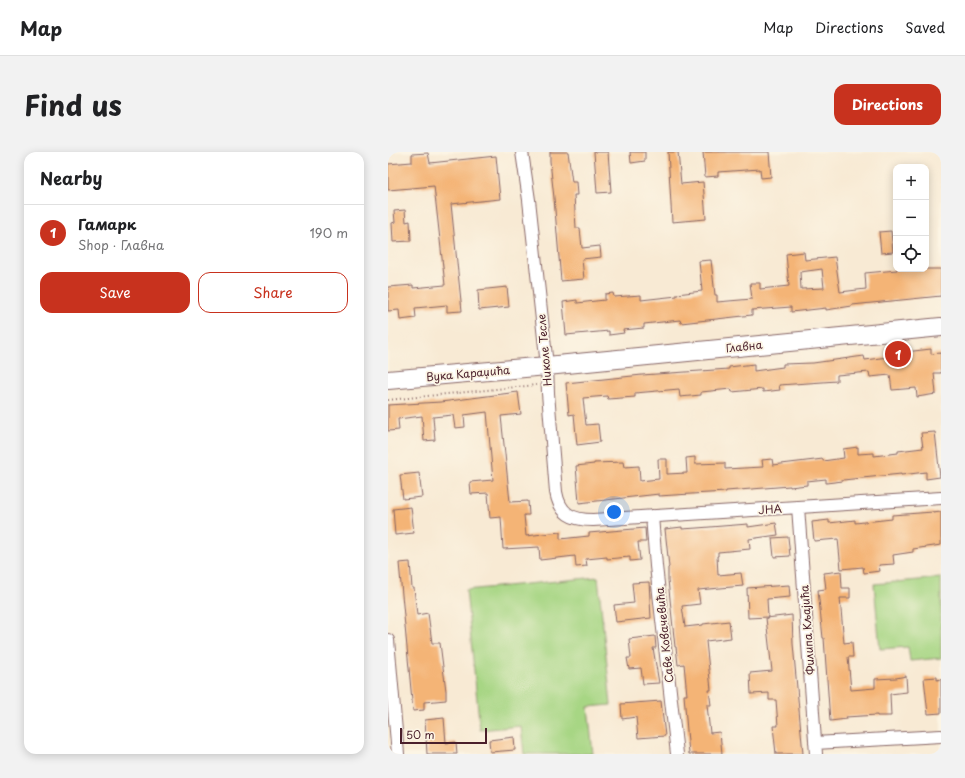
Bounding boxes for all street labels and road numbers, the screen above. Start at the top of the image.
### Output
street label: Николе Тесле [532,313,556,387]
street label: Главна [725,336,763,356]
street label: Вука Караџића [425,361,511,385]
street label: ЈНА [758,500,783,518]
street label: Филипа Кљајића [795,584,819,675]
street label: Саве Ковачевића [651,586,677,684]

